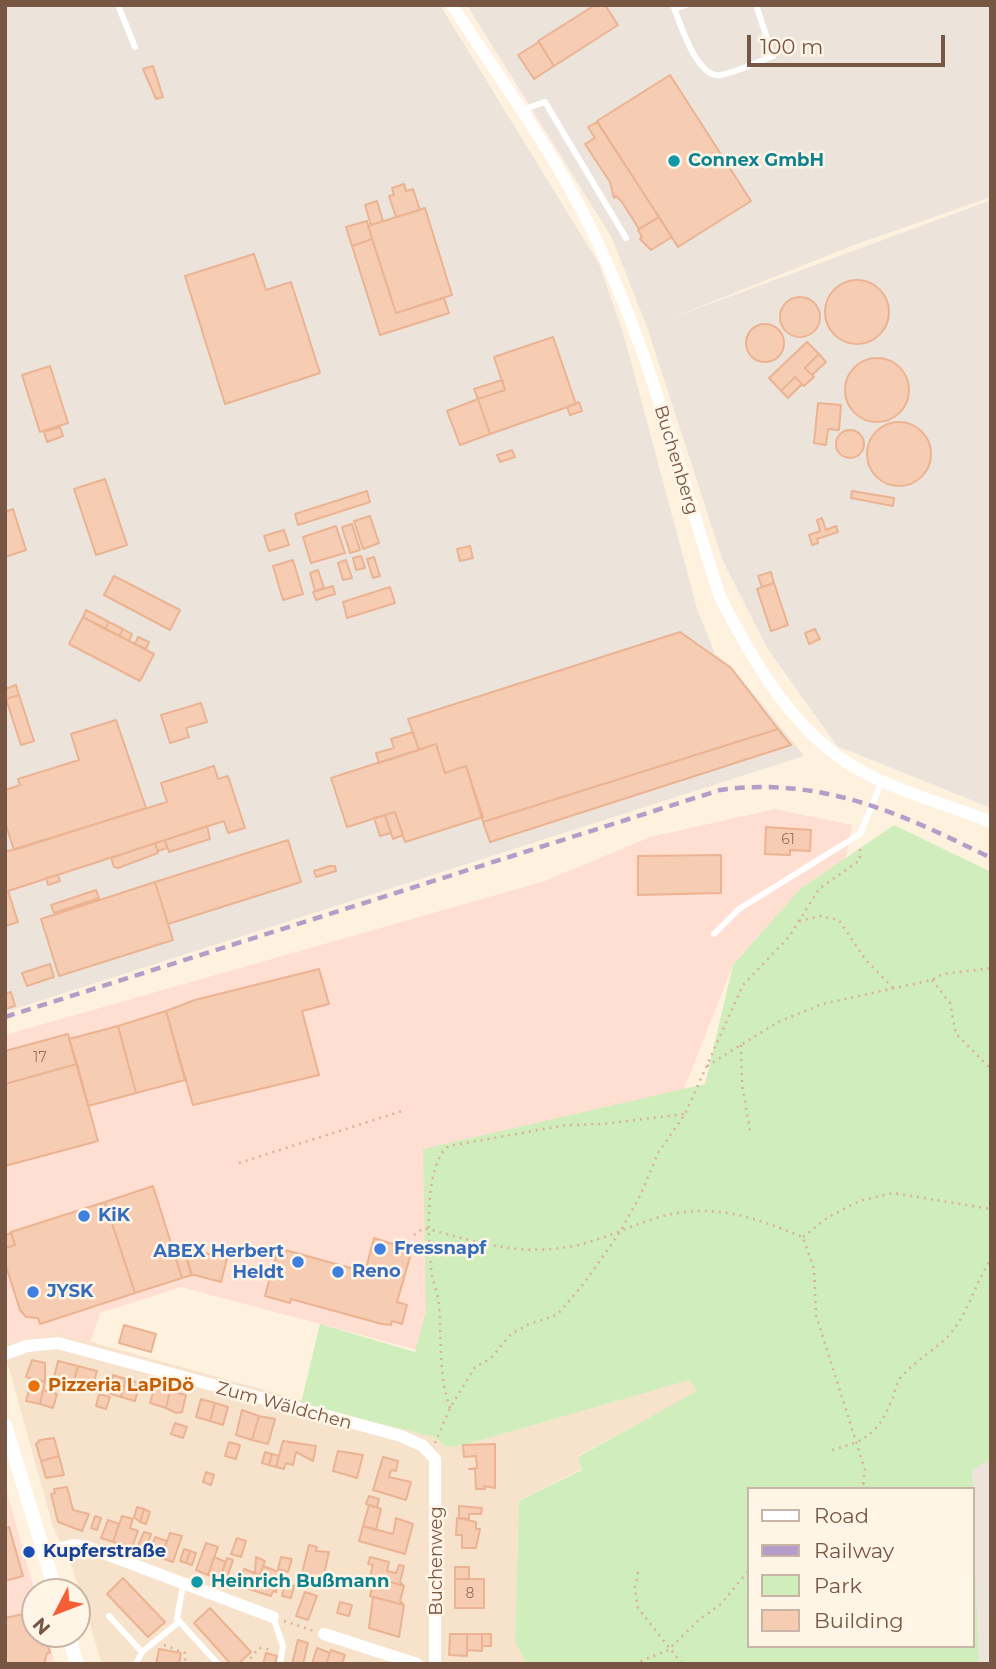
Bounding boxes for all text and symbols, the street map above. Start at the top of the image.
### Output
scale bar [751,21,949,65]
text: 100 m [760,34,823,59]
place label: Connex GmbH [688,150,824,172]
marker: Connex GmbH [666,153,682,169]
street label: Buchenberg [649,403,703,517]
house number: 61 [781,832,795,848]
house number: 17 [33,1050,47,1066]
place label: KiK [98,1205,130,1227]
marker: KiK [76,1208,92,1224]
place label: Fressnapf [394,1238,486,1260]
place label: ABEX Herbert Heldt [153,1241,284,1284]
marker: Fressnapf [372,1241,388,1257]
marker: ABEX Herbert Heldt [290,1254,306,1270]
place label: Reno [352,1261,401,1283]
marker: Reno [330,1264,346,1280]
place label: JYSK [47,1281,93,1303]
marker: JYSK [25,1284,41,1300]
place label: Pizzeria LaPiDö [48,1375,194,1397]
marker: Pizzeria LaPiDö [26,1378,42,1394]
street label: Zum Wäldchen [214,1378,354,1434]
legend [748,1487,975,1648]
text: Road [814,1503,869,1528]
street label: Buchenweg [426,1506,448,1616]
text: Railway [814,1538,894,1563]
place label: Kupferstraße [43,1541,166,1563]
marker: Kupferstraße [21,1544,37,1560]
place label: Heinrich Bußmann [211,1571,389,1593]
text: Park [814,1573,862,1598]
marker: Heinrich Bußmann [189,1574,205,1590]
north arrow [21,1578,91,1648]
house number: 8 [466,1586,474,1602]
text: Building [814,1608,904,1633]
text: N [28,1613,55,1639]

